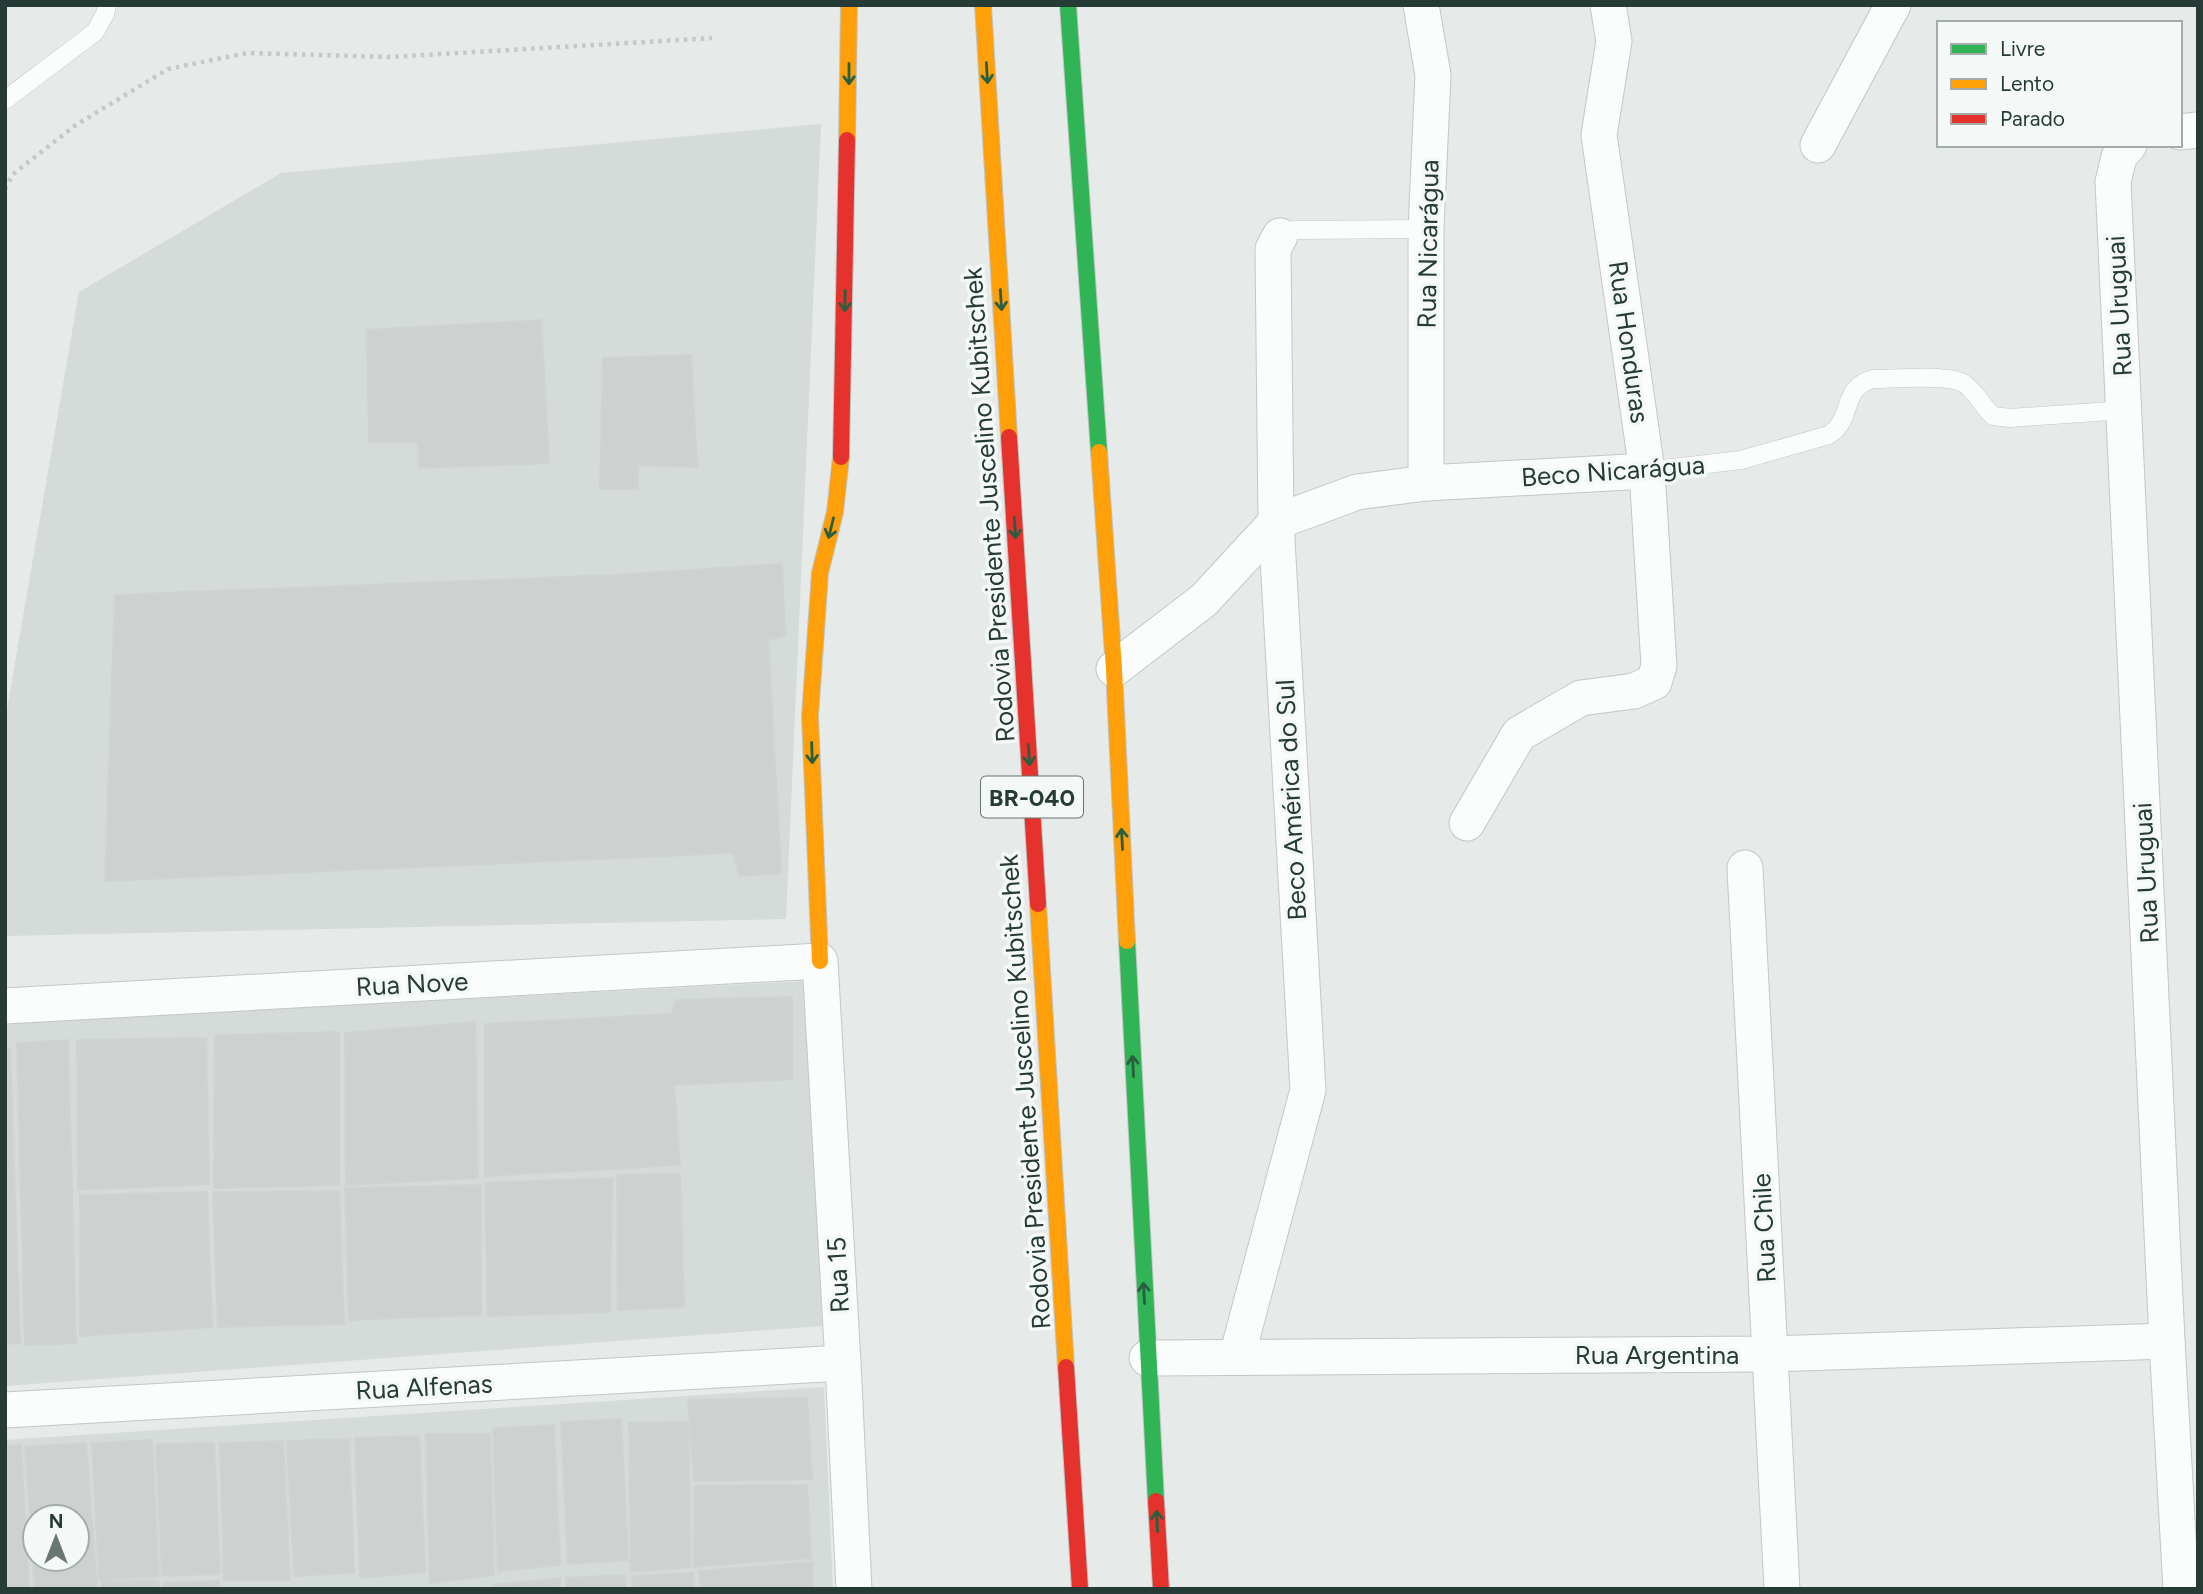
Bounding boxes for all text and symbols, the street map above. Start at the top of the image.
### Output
legend [1937,21,2182,147]
text: Livre [2000,36,2045,61]
one-way arrow [842,62,856,85]
one-way arrow [981,62,994,85]
text: Lento [2000,71,2054,96]
text: Parado [2000,106,2065,131]
street label: Rua Nicarágua [1411,159,1445,329]
street label: Rua Uruguai [2099,235,2139,377]
street label: Rua Honduras [1602,259,1656,425]
street label: Rodovia Presidente Juscelino Kubitschek [956,266,1022,743]
one-way arrow [838,289,852,312]
one-way arrow [995,289,1008,312]
street label: Beco Nicarágua [1520,449,1706,493]
one-way arrow [824,516,837,538]
one-way arrow [1009,516,1022,539]
street label: Beco América do Sul [1269,679,1313,921]
one-way arrow [805,742,818,765]
one-way arrow [1023,743,1036,765]
road number: BR-040 [981,776,1083,818]
street label: Rua Uruguai [2126,802,2166,944]
one-way arrow [1115,828,1128,851]
street label: Rodovia Presidente Juscelino Kubitschek [992,853,1058,1330]
street label: Rua Nove [355,965,469,1003]
one-way arrow [1126,1055,1139,1078]
street label: Rua Chile [1745,1172,1783,1284]
street label: Rua 15 [820,1236,856,1314]
one-way arrow [1137,1283,1150,1305]
street label: Rua Argentina [1575,1339,1739,1371]
street label: Rua Alfenas [355,1367,493,1407]
north arrow [21,1503,91,1573]
text: N [49,1510,63,1533]
one-way arrow [1150,1510,1163,1532]

